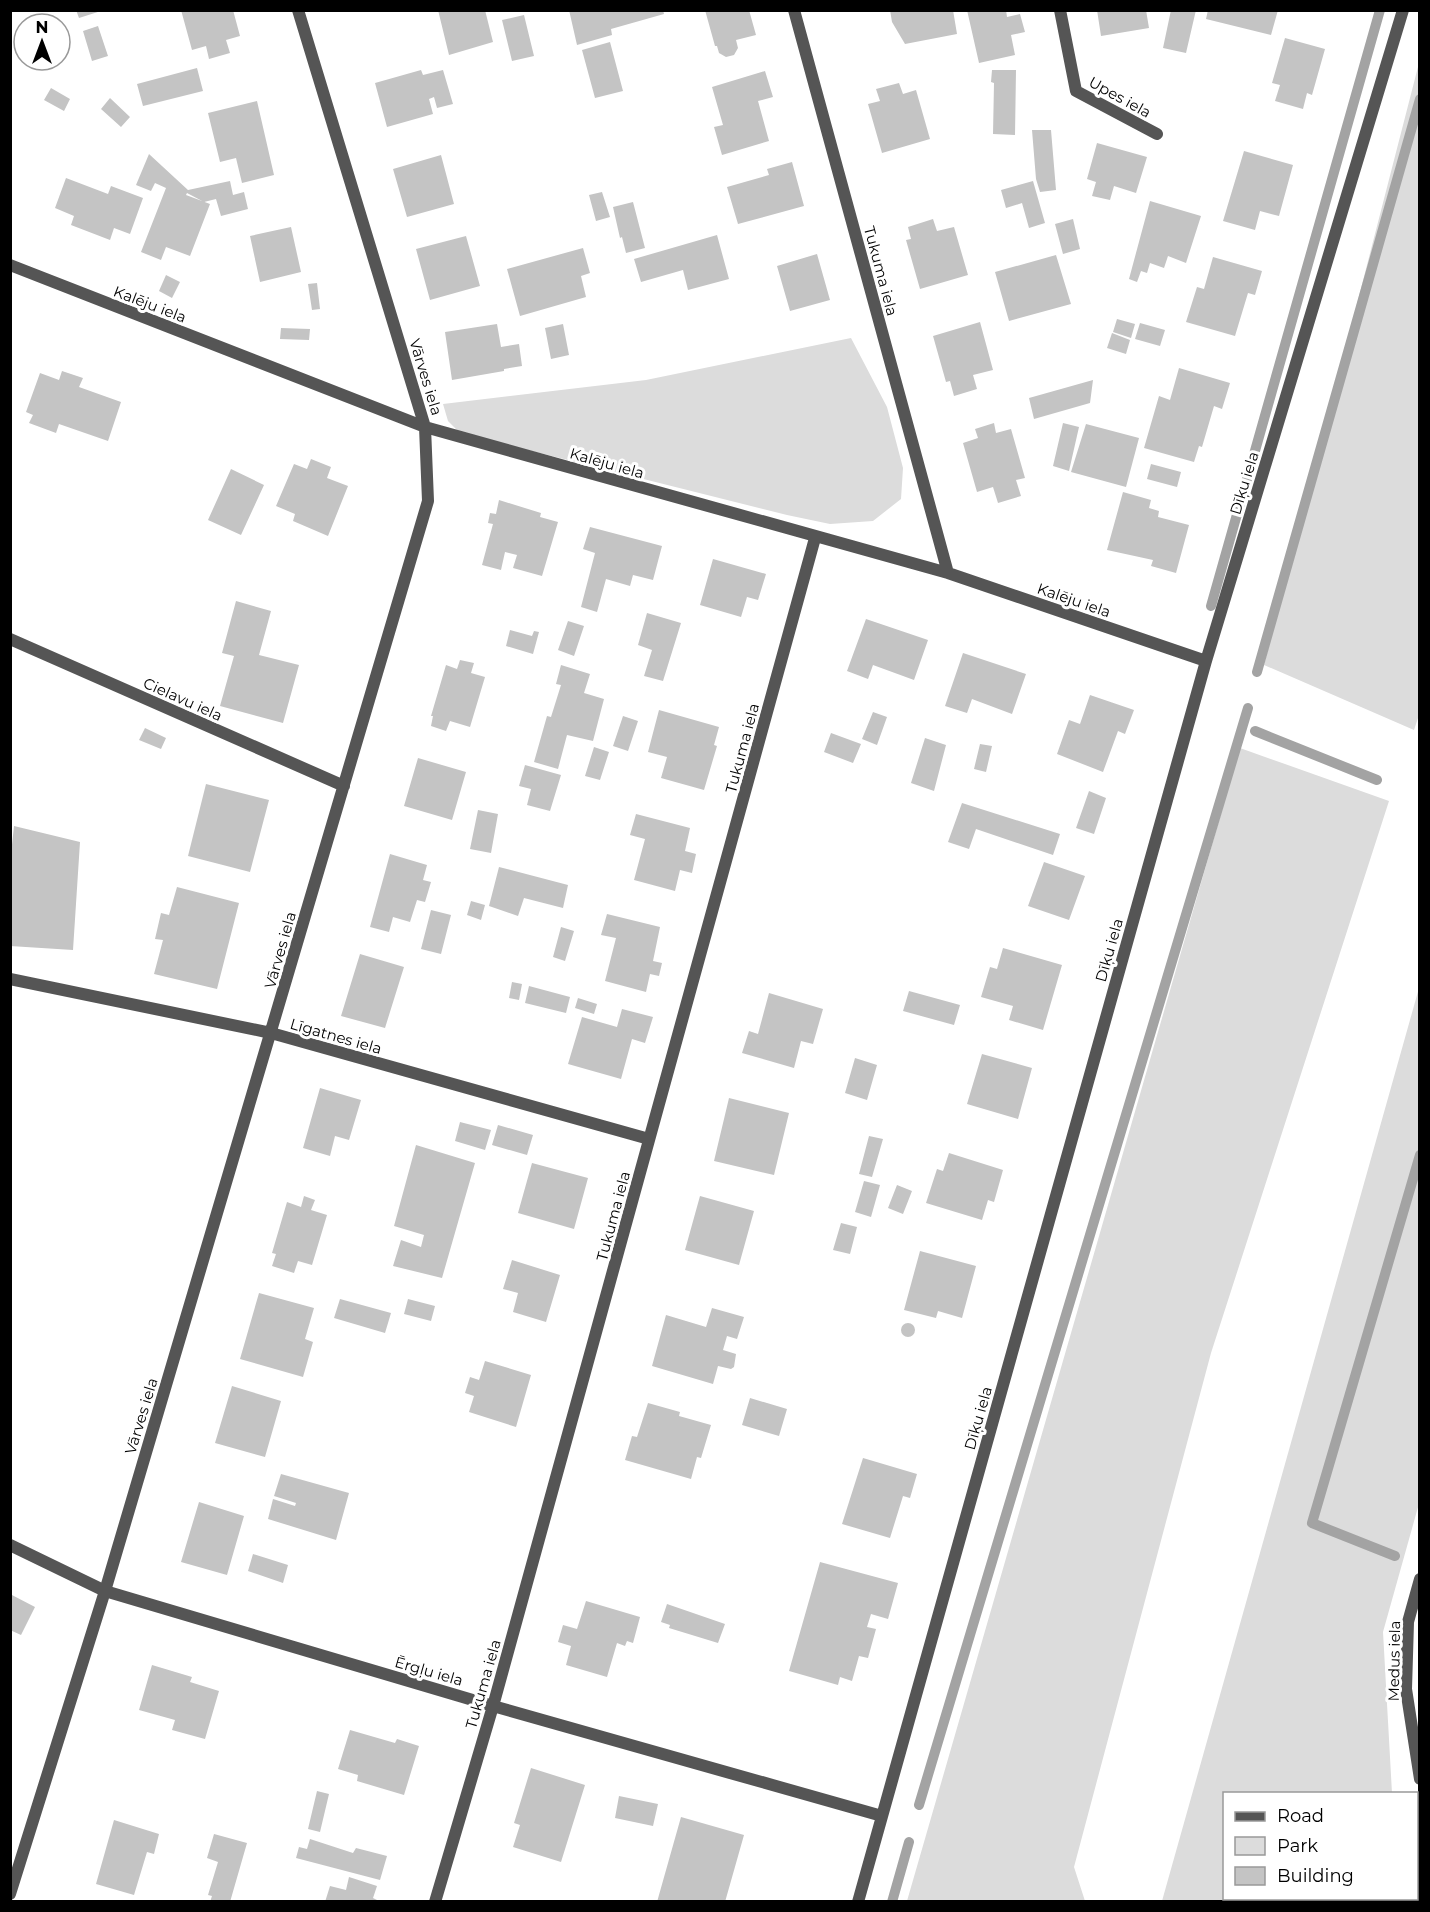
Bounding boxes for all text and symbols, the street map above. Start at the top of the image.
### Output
north arrow [12,12,72,72]
text: N [36,18,48,37]
street label: Upes iela [1086,72,1154,122]
street label: Tukuma iela [860,224,902,318]
street label: Kalēju iela [111,281,189,327]
street label: Vārves iela [405,336,447,418]
street label: Kalēju iela [568,443,646,483]
street label: Dīķu iela [1225,449,1264,517]
street label: Kalēju iela [1035,579,1113,621]
street label: Cielavu iela [140,673,226,725]
street label: Tukuma iela [721,701,763,795]
street label: Vārves iela [260,909,300,991]
street label: Dīķu iela [1091,916,1128,984]
street label: Līgatnes iela [288,1014,384,1058]
street label: Tukuma iela [592,1169,634,1263]
street label: Vārves iela [120,1375,162,1457]
street label: Dīķu iela [960,1384,997,1452]
street label: Medus iela [1384,1620,1404,1702]
street label: Tukuma iela [461,1637,505,1731]
street label: Ērgļu iela [392,1652,465,1691]
legend [1223,1792,1418,1900]
text: Road [1277,1805,1324,1827]
text: Park [1277,1835,1318,1857]
text: Building [1277,1865,1354,1887]

